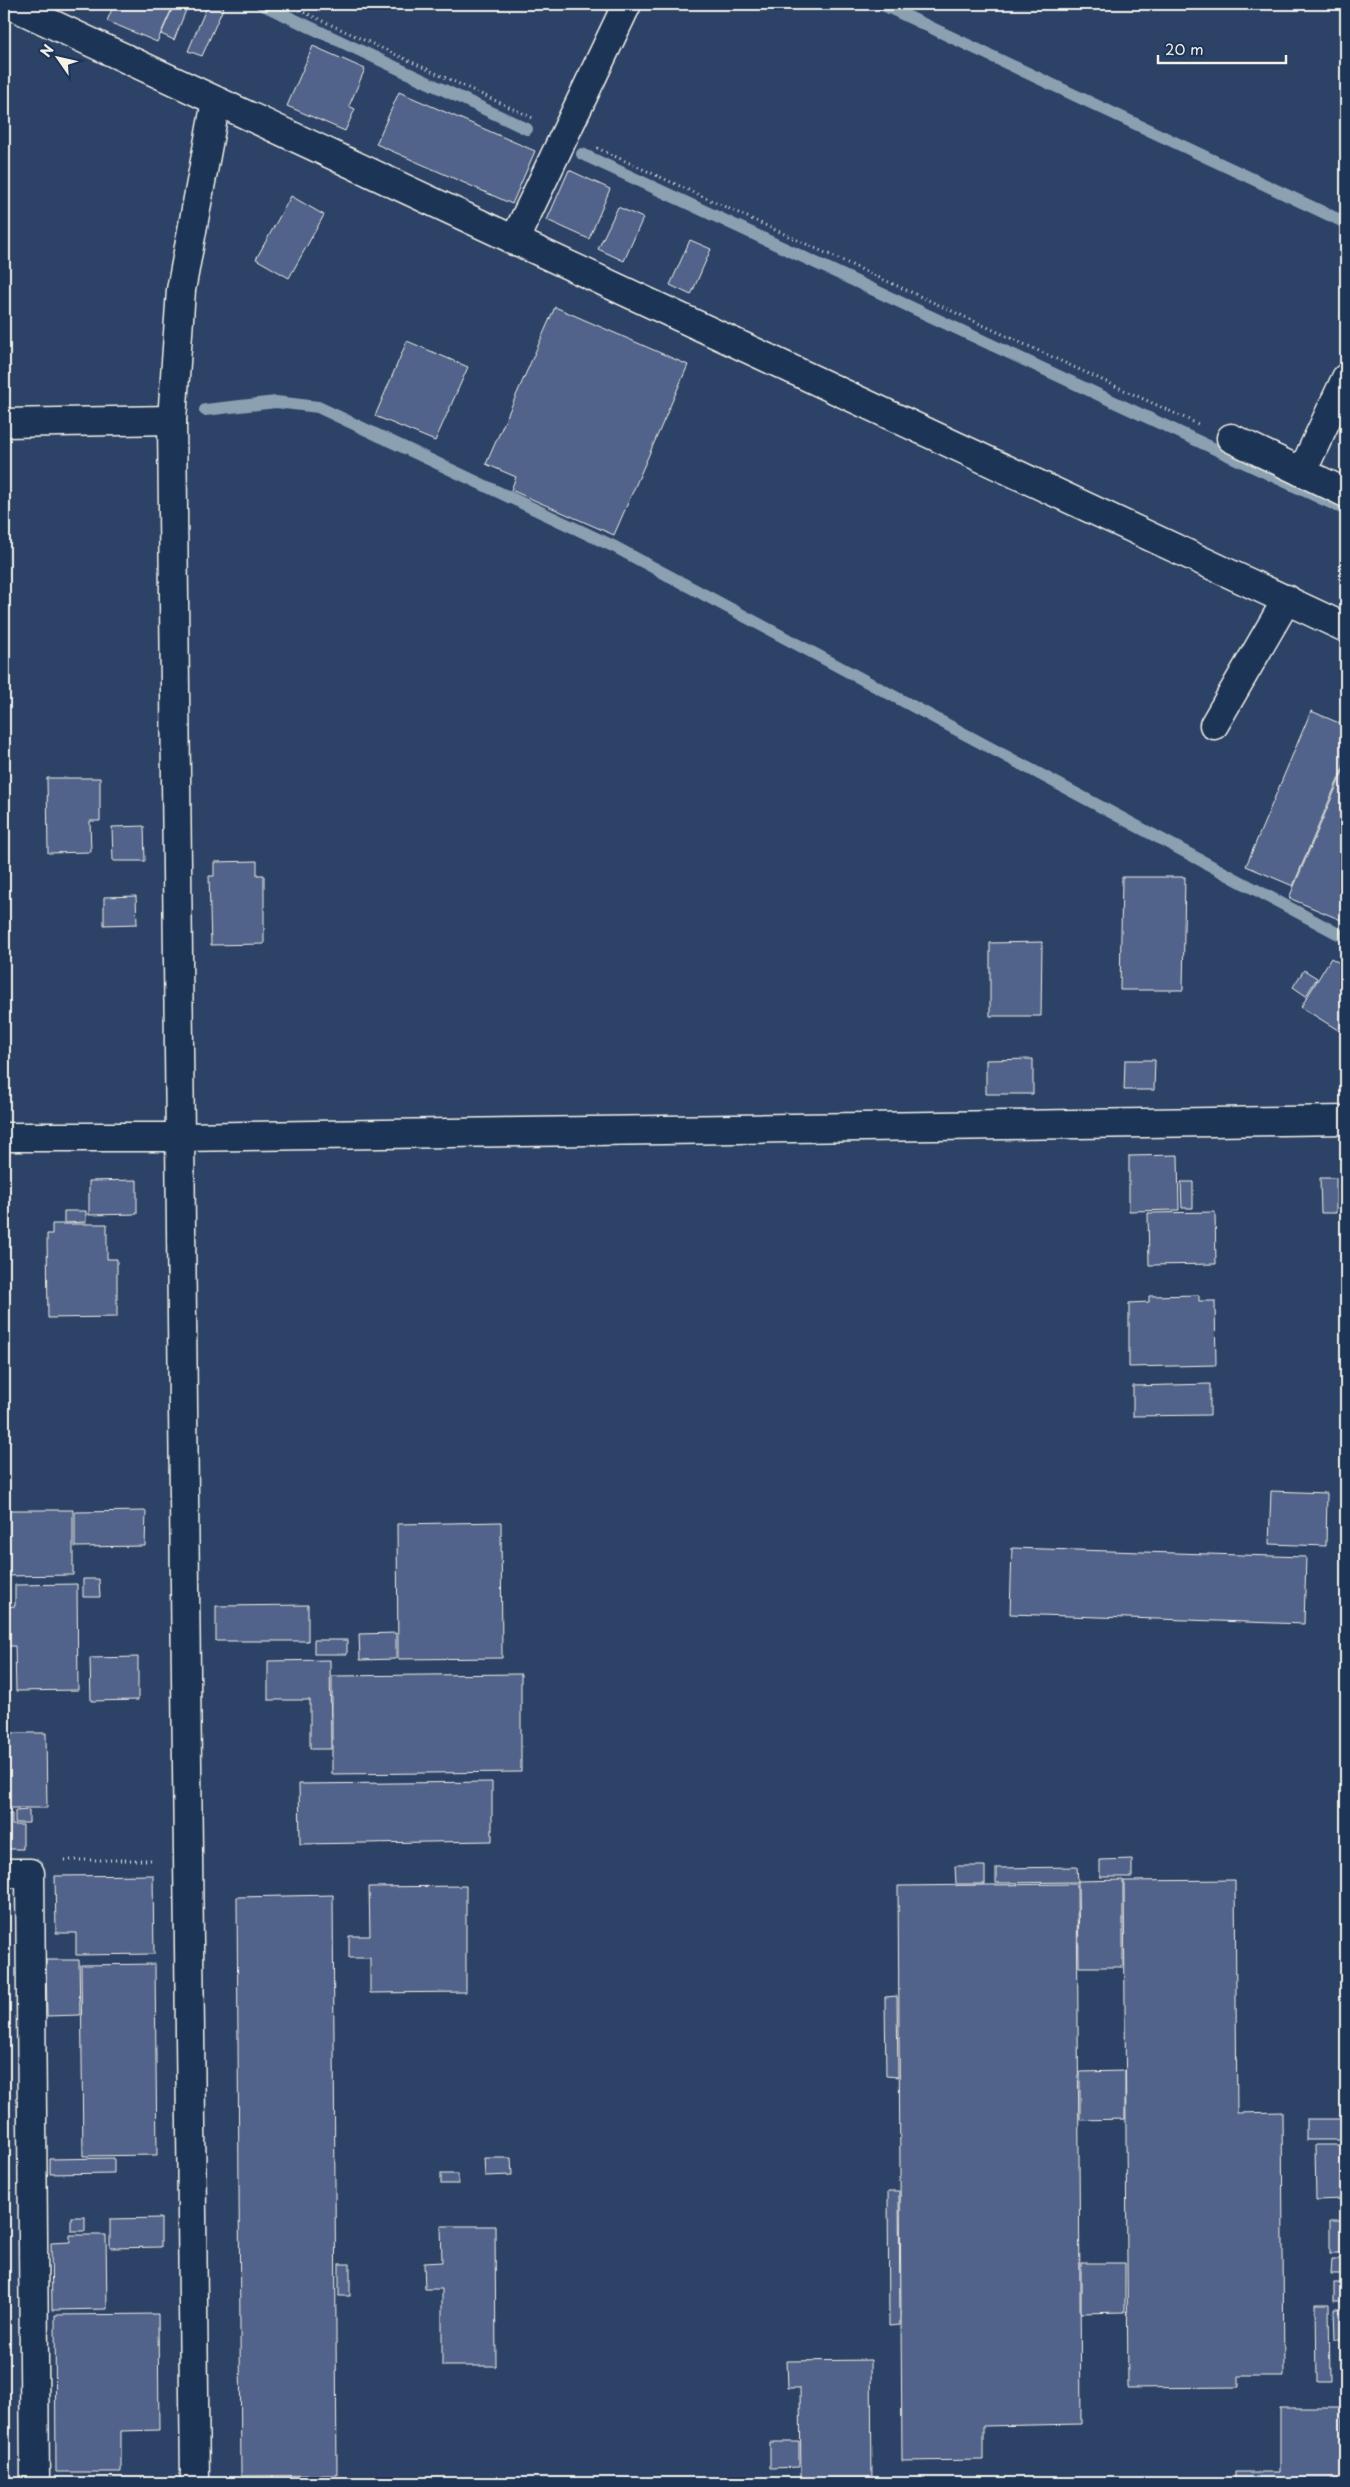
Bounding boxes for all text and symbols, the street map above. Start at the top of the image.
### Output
north arrow [32,32,82,82]
scale bar [1158,32,1285,64]
text: 20 m [1165,37,1204,60]
text: N [35,40,59,61]

